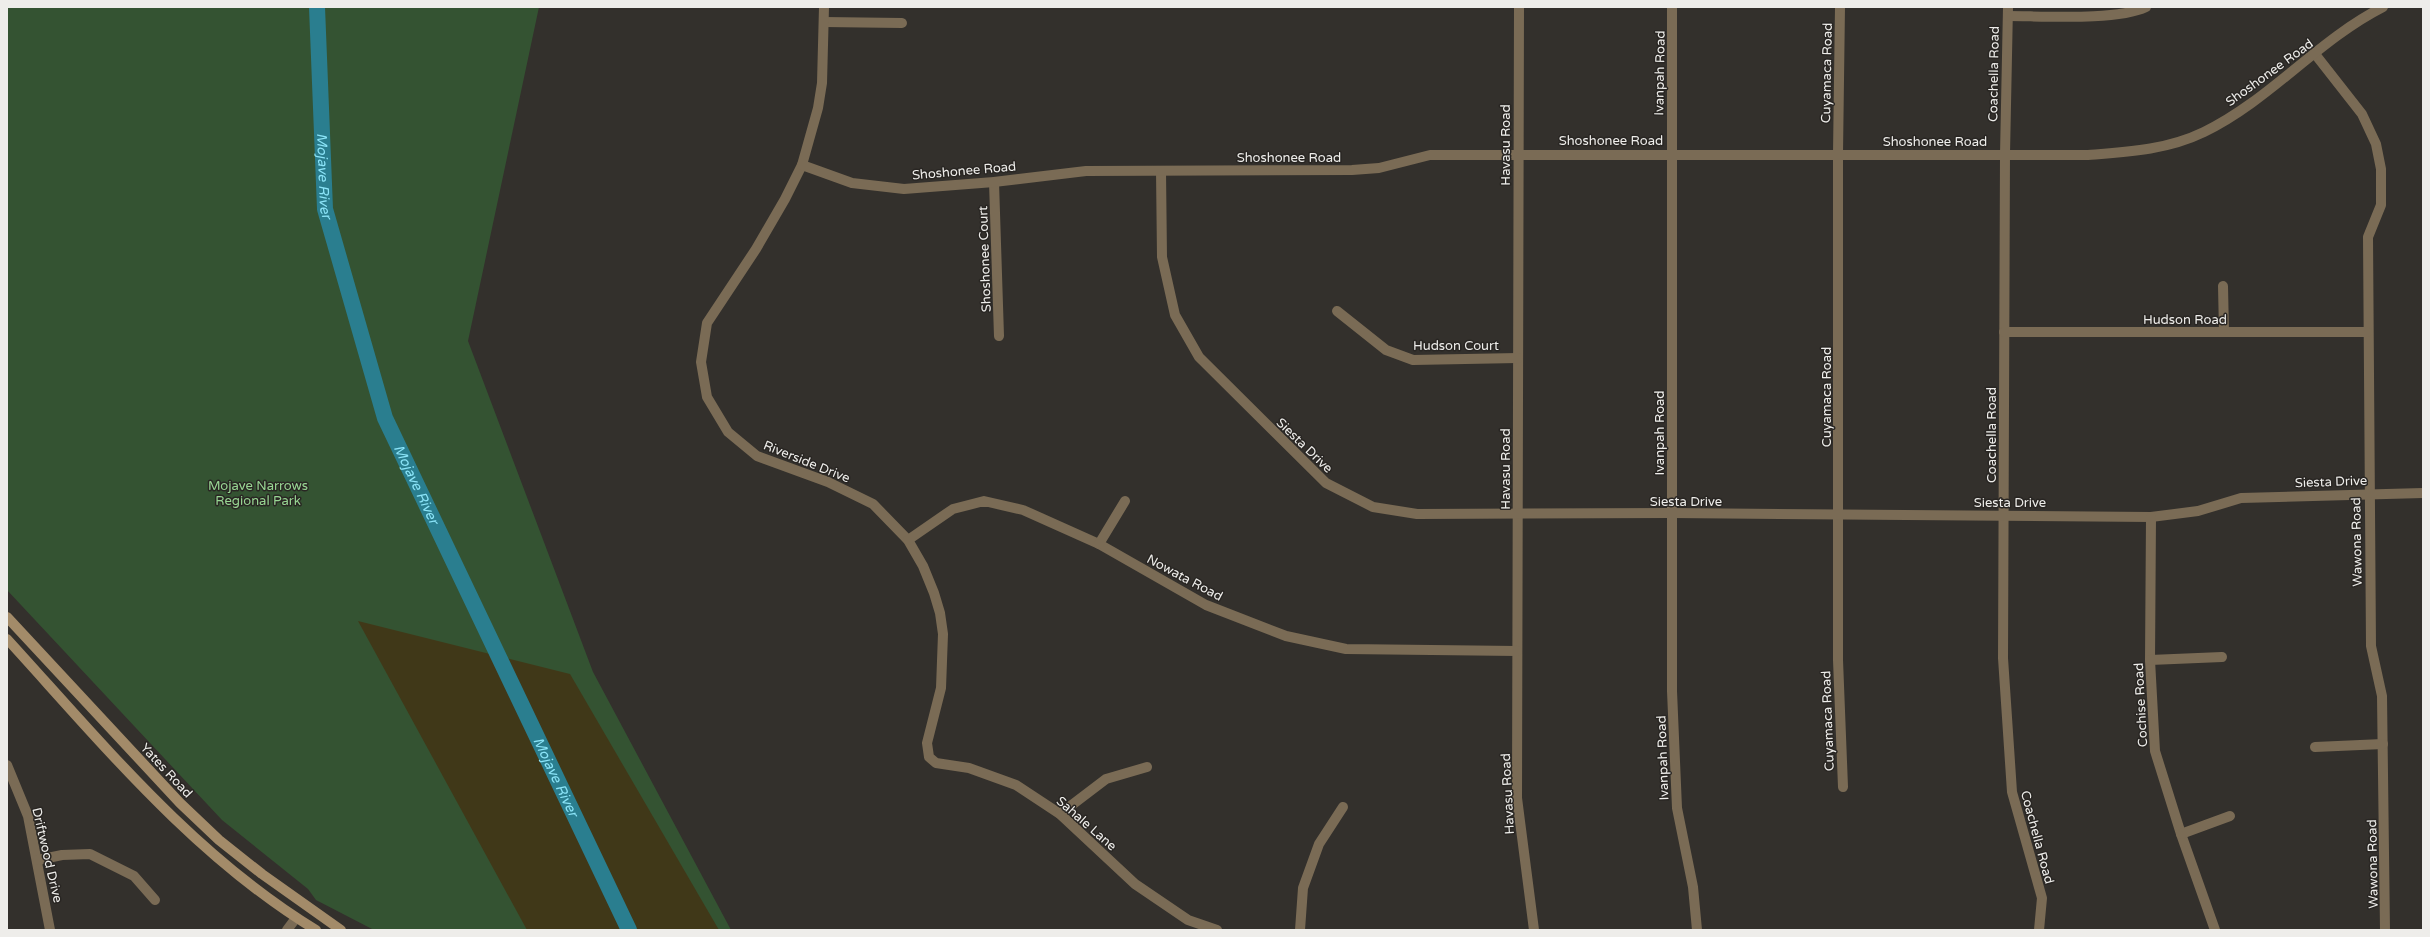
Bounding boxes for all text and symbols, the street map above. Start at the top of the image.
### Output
street label: Cuyamaca Road [1818,23,1836,123]
street label: Coachella Road [1985,26,2003,122]
street label: Ivanpah Road [1651,30,1669,116]
street label: Shoshonee Road [2223,36,2317,110]
street label: Havasu Road [1498,104,1514,186]
water label: Mojave River [313,132,336,223]
street label: Shoshonee Road [1559,133,1663,149]
street label: Shoshonee Road [1883,134,1987,150]
street label: Shoshonee Road [1237,150,1341,166]
street label: Shoshonee Road [911,158,1017,184]
street label: Shoshonee Court [975,205,995,312]
street label: Hudson Road [2143,312,2227,328]
street label: Hudson Court [1413,338,1499,354]
street label: Cuyamaca Road [1819,347,1835,447]
street label: Coachella Road [1984,387,2000,483]
street label: Ivanpah Road [1652,390,1668,476]
street label: Siesta Drive [1273,415,1336,477]
street label: Havasu Road [1498,428,1514,510]
street label: Riverside Drive [761,437,852,487]
water label: Mojave River [390,442,443,528]
street label: Siesta Drive [2295,473,2367,491]
park label: Mojave Narrows Regional Park [208,478,308,509]
street label: Siesta Drive [1650,494,1722,510]
street label: Siesta Drive [1974,495,2046,511]
street label: Wawona Road [2348,497,2366,587]
street label: Nowata Road [1144,551,1225,605]
street label: Cochise Road [2131,662,2151,748]
street label: Cuyamaca Road [1818,670,1838,771]
street label: Ivanpah Road [1654,715,1672,801]
water label: Mojave River [529,734,582,821]
street label: Yates Road [137,740,196,801]
street label: Havasu Road [1498,753,1518,835]
street label: Coachella Road [2017,789,2057,886]
street label: Sahale Lane [1053,793,1120,854]
street label: Driftwood Drive [28,806,66,904]
street label: Wawona Road [2364,819,2382,909]

